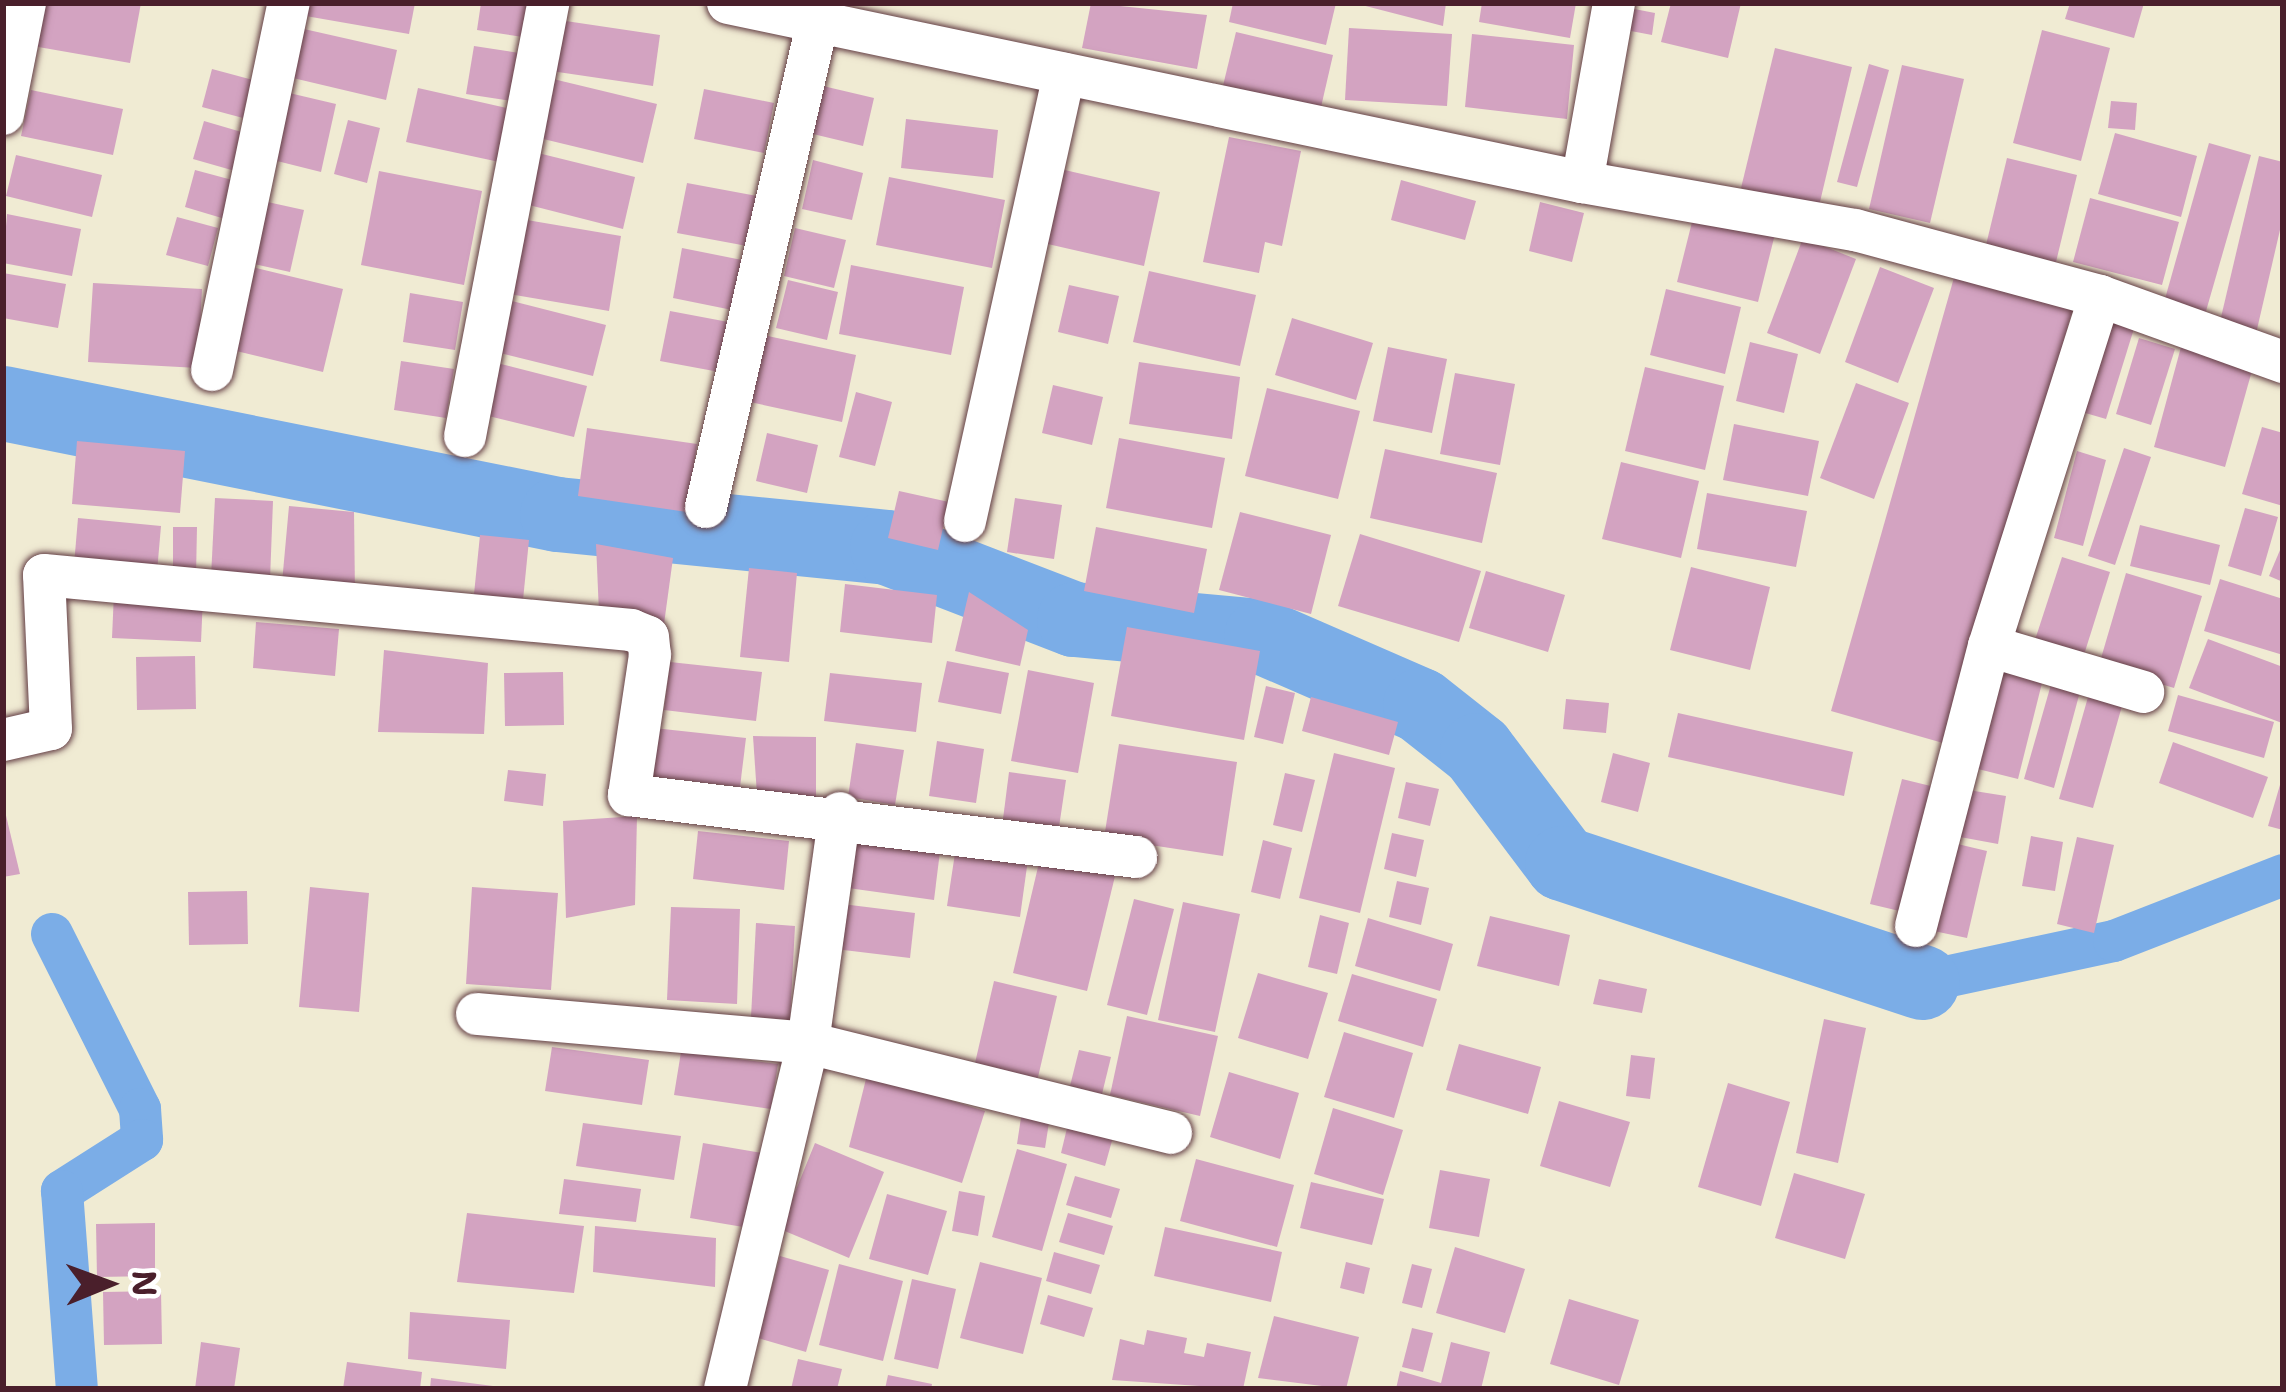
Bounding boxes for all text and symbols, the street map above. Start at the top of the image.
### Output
north arrow [48,1224,168,1344]
text: N [122,1270,167,1297]

